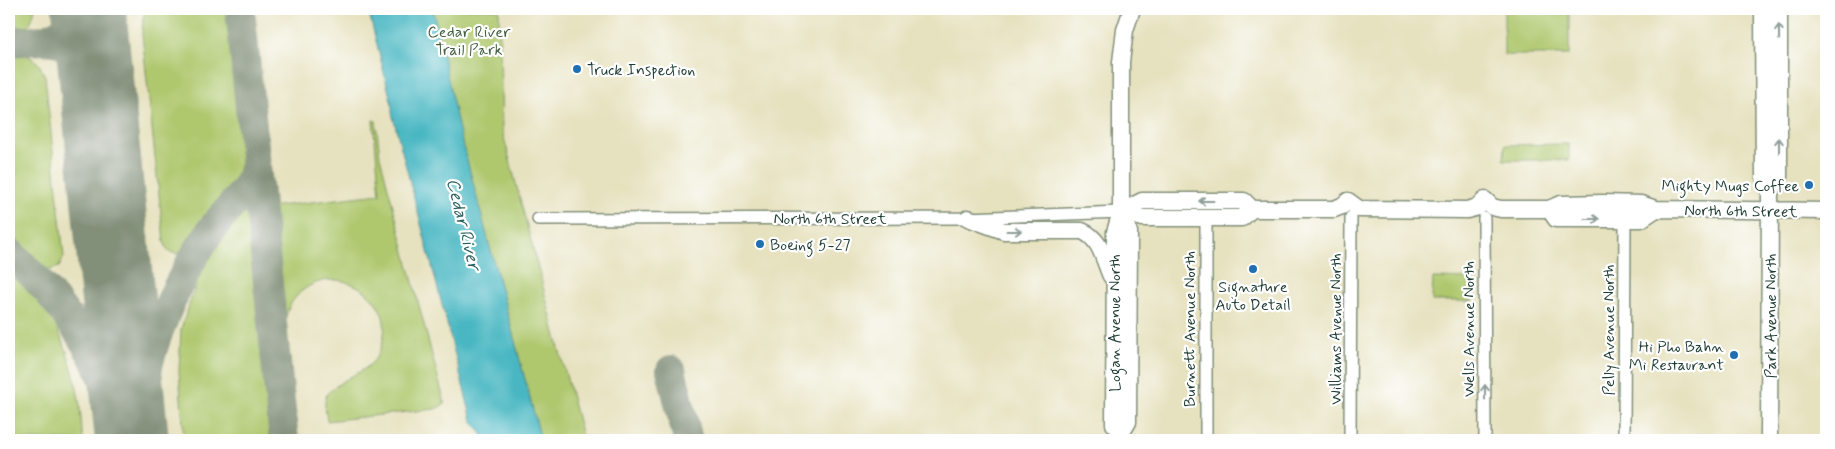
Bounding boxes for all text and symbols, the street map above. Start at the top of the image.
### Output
park label: Cedar River Trail Park [427,22,511,61]
one-way arrow [1774,25,1784,41]
place label: Truck Inspection [587,60,695,81]
marker: Truck Inspection [571,63,583,75]
one-way arrow [1774,138,1784,154]
water label: Cedar River [440,176,487,275]
place label: Mighty Mugs Coffee [1661,176,1799,198]
marker: Mighty Mugs Coffee [1803,179,1815,191]
one-way arrow [1198,196,1214,206]
street label: North 6th Street [1684,200,1798,223]
street label: North 6th Street [773,209,887,230]
one-way arrow [1584,214,1600,224]
one-way arrow [1006,226,1022,236]
place label: Boeing 5-27 [770,235,851,257]
marker: Boeing 5-27 [754,238,766,250]
street label: Burnett Avenue North [1180,251,1201,407]
street label: Williams Avenue North [1326,253,1347,405]
street label: Park Avenue North [1761,253,1782,379]
street label: Logan Avenue North [1105,254,1127,392]
street label: Wells Avenue North [1459,261,1480,397]
marker: Signature Auto Detail [1247,263,1259,275]
street label: Pelly Avenue North [1599,265,1620,395]
place label: Signature Auto Detail [1215,277,1291,316]
place label: Hi Pho Bahn Mi Restaurant [1629,337,1724,376]
marker: Hi Pho Bahn Mi Restaurant [1728,349,1740,361]
one-way arrow [1480,384,1490,400]

